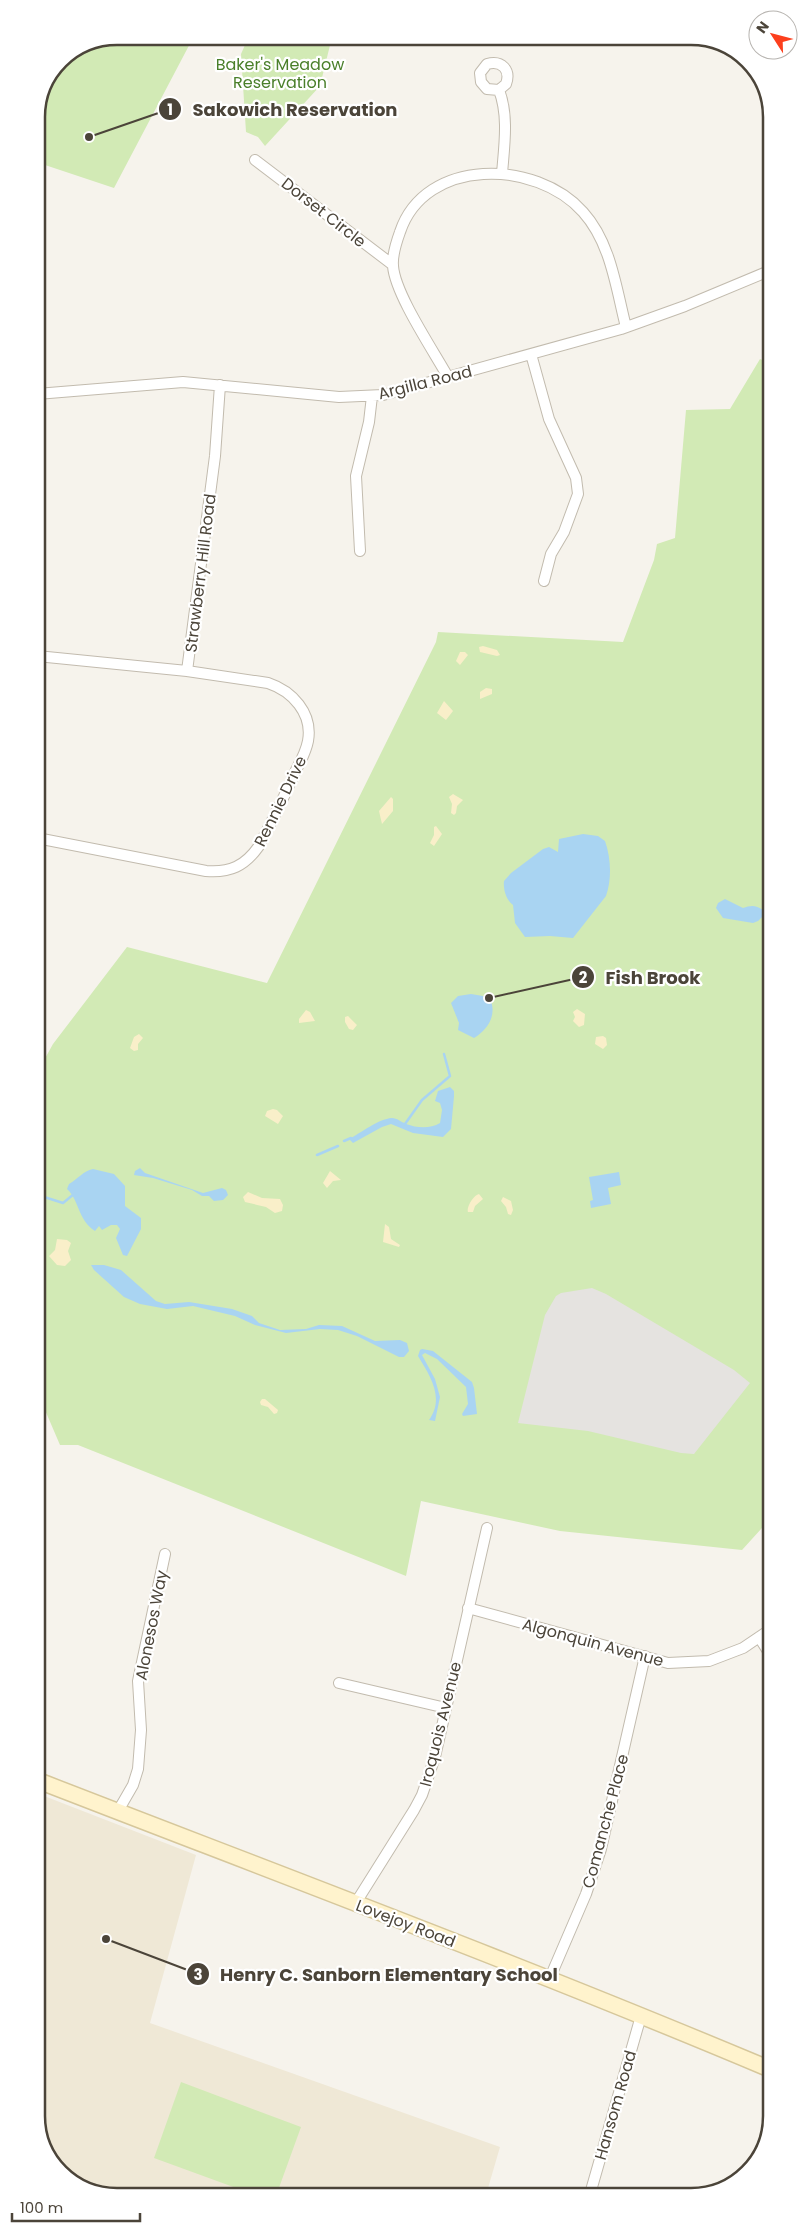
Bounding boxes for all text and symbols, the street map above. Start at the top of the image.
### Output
north arrow [748,10,798,60]
text: N [751,17,774,37]
park label: Baker's Meadow Reservation [216,53,344,94]
callout: Sakowich Reservation [158,93,408,126]
text: Sakowich Reservation [193,97,397,122]
text: 1 [167,99,173,120]
street label: Dorset Circle [277,172,371,253]
street label: Argilla Road [376,360,475,405]
street label: Strawberry Hill Road [179,492,222,654]
street label: Rennie Drive [249,752,312,850]
callout: Fish Brook [571,961,710,994]
text: Fish Brook [606,965,701,990]
text: 2 [579,967,588,988]
street label: Alonesos Way [130,1568,173,1682]
street label: Algonquin Avenue [520,1613,666,1672]
street label: Iroquois Avenue [414,1659,467,1789]
street label: Comanche Place [577,1751,634,1891]
street label: Lovejoy Road [353,1894,459,1953]
callout: Henry C. Sanborn Elementary School [185,1958,568,1991]
text: Henry C. Sanborn Elementary School [220,1962,558,1987]
text: 3 [193,1964,203,1985]
street label: Hansom Road [589,2048,642,2163]
scale bar [12,2190,140,2222]
text: 100 m [20,2197,63,2218]

